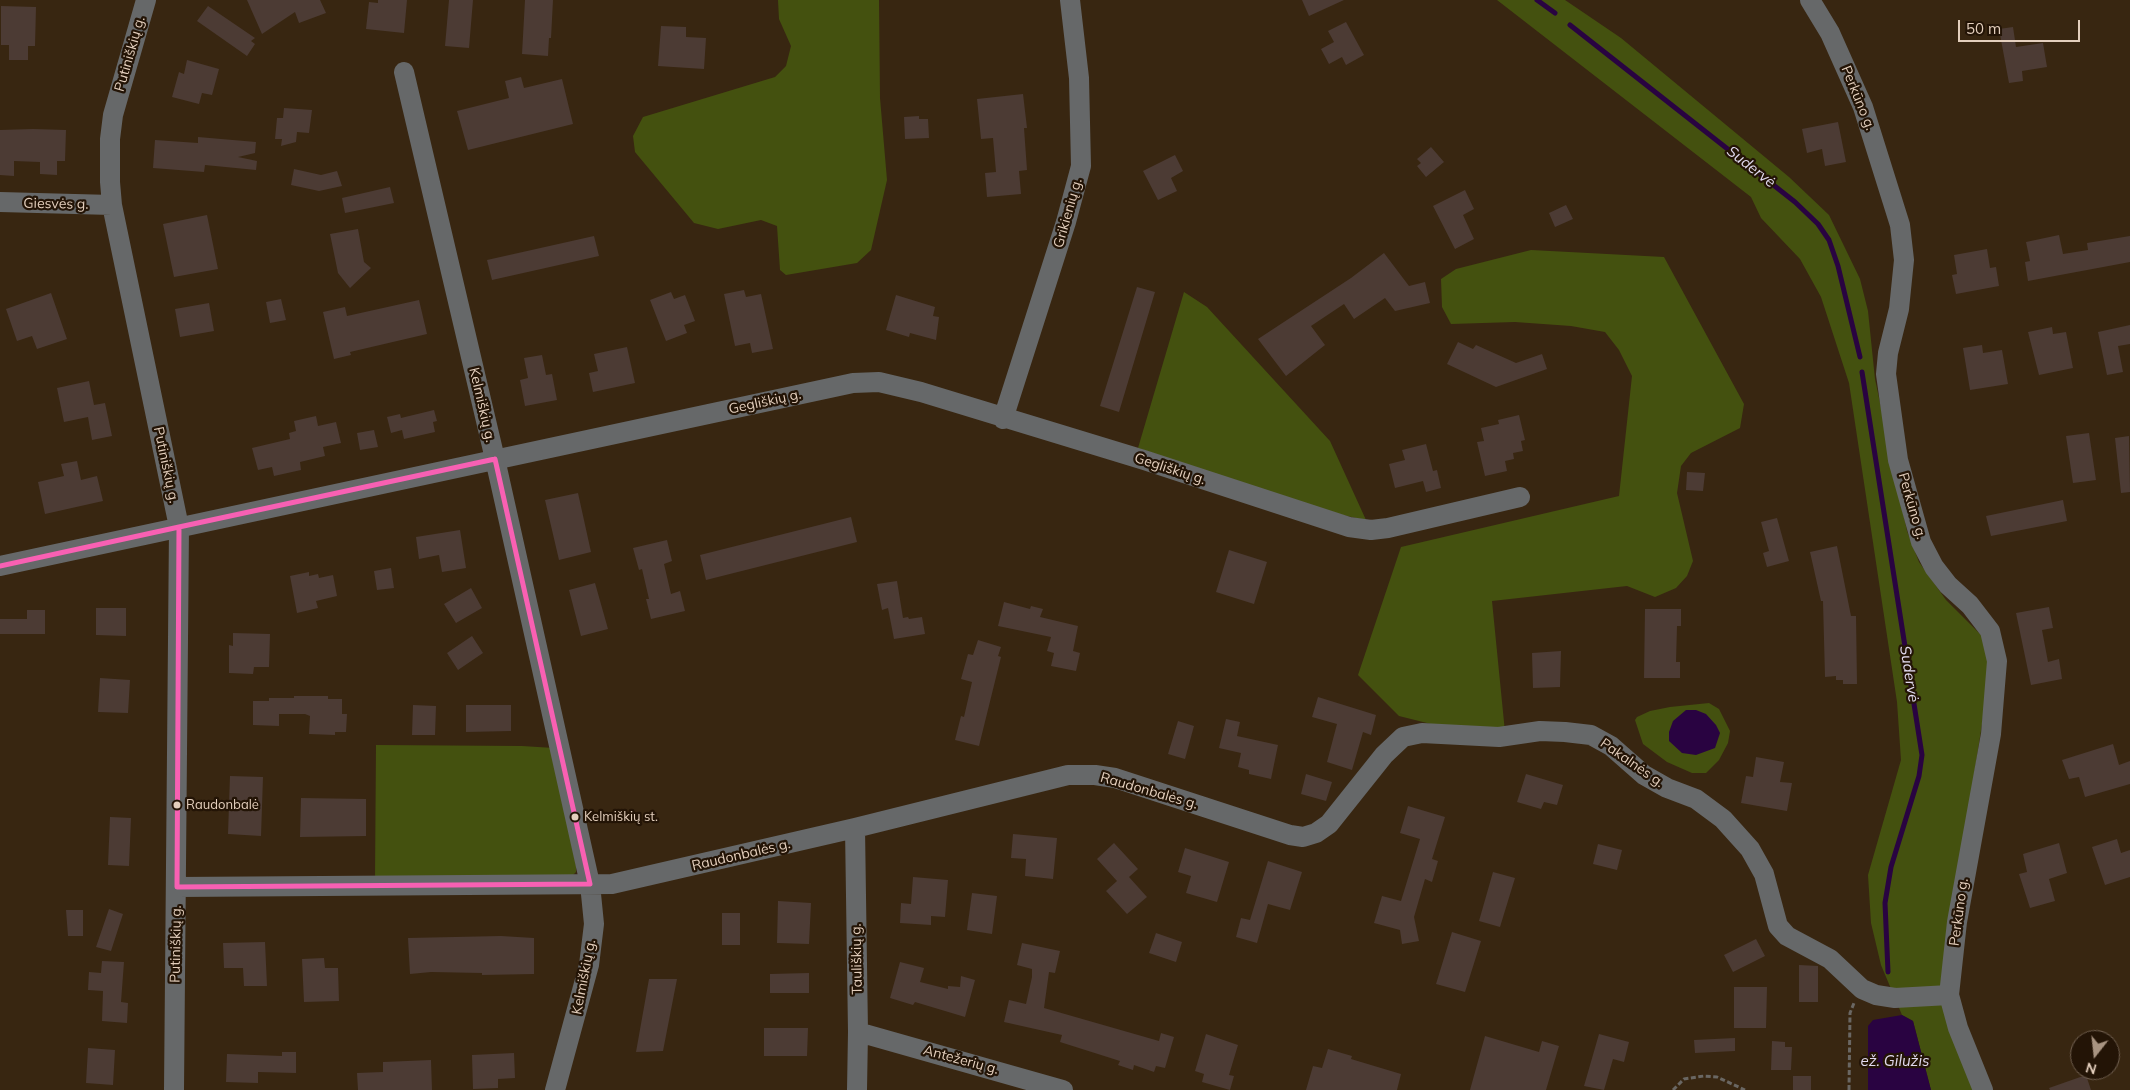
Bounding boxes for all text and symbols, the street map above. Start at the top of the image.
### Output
scale bar [1960,10,2082,42]
street label: Putiniškių g. [111,14,149,94]
text: 50 m [1966,19,2001,38]
street label: Perkūno g. [1837,63,1879,133]
water label: Sudervė [1723,142,1779,192]
street label: Grikienių g. [1050,176,1086,250]
street label: Giesvės g. [23,195,89,213]
street label: Kelmiškių g. [465,366,499,444]
street label: Gegliškių g. [727,386,803,418]
street label: Putiniškių g. [150,425,182,505]
street label: Gegliškių g. [1132,450,1208,488]
street label: Perkūno g. [1895,471,1929,541]
water label: Sudervė [1896,644,1922,704]
street label: Pakalnės g. [1597,735,1667,791]
street label: Raudonbalės g. [1098,769,1200,813]
place label: Raudonbalė [186,797,259,813]
marker: Raudonbalė [172,800,182,810]
place label: Kelmiškių st. [584,809,658,825]
marker: Kelmiškių st. [570,812,580,822]
street label: Raudonbalės g. [690,835,792,875]
street label: Perkūno g. [1946,877,1972,947]
street label: Putiniškių g. [167,905,185,983]
street label: Tauliškių g. [848,923,866,995]
street label: Kelmiškių g. [568,938,600,1016]
north arrow [2070,1030,2120,1080]
street label: Antežerių g. [921,1042,1001,1078]
water label: ež. Gilužis [1861,1052,1929,1070]
text: N [2084,1058,2099,1079]

